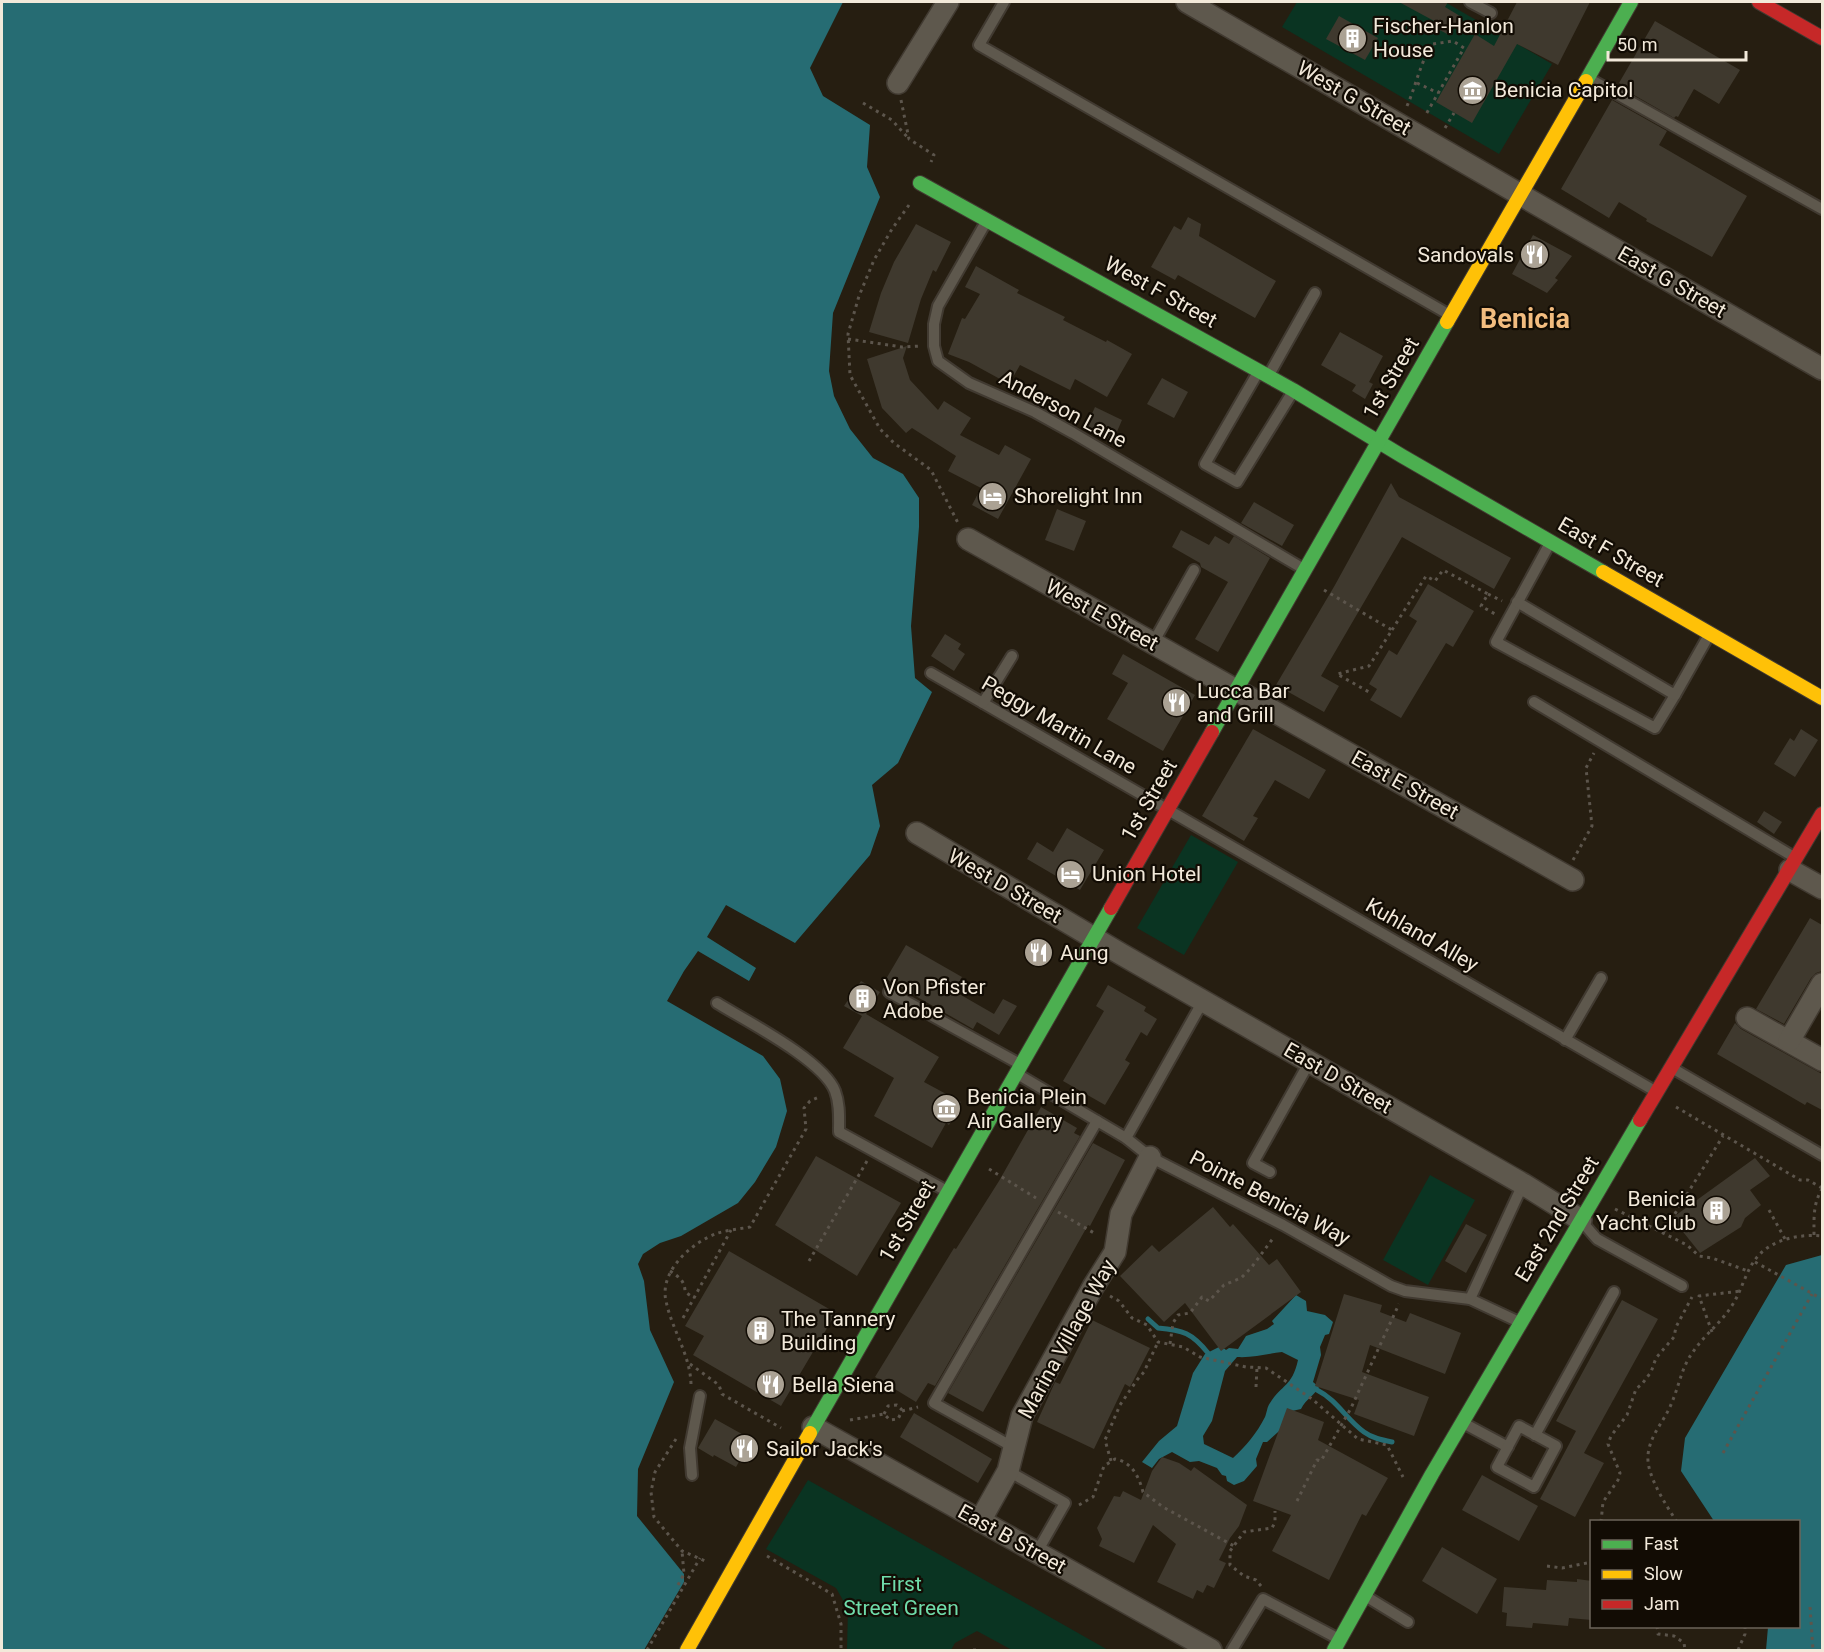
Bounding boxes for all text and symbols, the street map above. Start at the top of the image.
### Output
place label: Fischer-Hanlon House [1373,14,1514,62]
building icon: Fischer-Hanlon House [1336,22,1368,54]
scale bar [1608,24,1746,62]
text: 50 m [1617,34,1657,55]
street label: West G Street [1293,56,1415,140]
museum icon: Benicia Capitol [1457,74,1489,106]
place label: Benicia Capitol [1494,78,1633,102]
restaurant icon: Sandovals [1519,239,1551,271]
street label: East G Street [1614,241,1731,323]
place label: Sandovals [1417,243,1514,267]
street label: West F Street [1101,251,1221,333]
district label: Benicia [1480,303,1570,335]
street label: 1st Street [1358,333,1424,423]
street label: Anderson Lane [995,365,1131,453]
hotel icon: Shorelight Inn [977,480,1009,512]
place label: Shorelight Inn [1014,484,1143,508]
street label: East F Street [1554,512,1668,592]
street label: West E Street [1042,574,1163,656]
street label: Peggy Martin Lane [977,671,1141,779]
place label: Lucca Bar and Grill [1197,679,1290,727]
restaurant icon: Lucca Bar and Grill [1160,687,1192,719]
street label: East E Street [1347,746,1463,824]
street label: 1st Street [1116,755,1182,845]
street label: West D Street [944,844,1066,928]
hotel icon: Union Hotel [1055,858,1087,890]
place label: Union Hotel [1092,862,1201,886]
street label: Kuhland Alley [1361,893,1483,977]
restaurant icon: Aung [1023,937,1055,969]
place label: Aung [1060,941,1109,965]
place label: Von Pfister Adobe [883,975,986,1023]
building icon: Von Pfister Adobe [846,983,878,1015]
street label: East D Street [1280,1037,1396,1119]
place label: Benicia Plein Air Gallery [967,1085,1087,1133]
museum icon: Benicia Plein Air Gallery [930,1093,962,1125]
street label: Pointe Benicia Way [1186,1146,1354,1250]
street label: East 2nd Street [1510,1152,1604,1286]
street label: 1st Street [874,1176,940,1266]
place label: Benicia Yacht Club [1596,1187,1696,1235]
building icon: Benicia Yacht Club [1701,1195,1733,1227]
street label: Marina Village Way [1013,1255,1121,1423]
place label: The Tannery Building [781,1307,895,1355]
building icon: The Tannery Building [744,1315,776,1347]
restaurant icon: Bella Siena [755,1369,787,1401]
place label: Bella Siena [792,1373,895,1397]
restaurant icon: Sailor Jack's [729,1433,761,1465]
place label: Sailor Jack's [766,1437,883,1461]
street label: East B Street [954,1499,1070,1579]
legend [1590,1520,1800,1628]
text: Fast [1644,1533,1679,1554]
text: Slow [1644,1563,1683,1584]
park label: First Street Green [843,1572,959,1620]
text: Jam [1644,1593,1680,1614]

